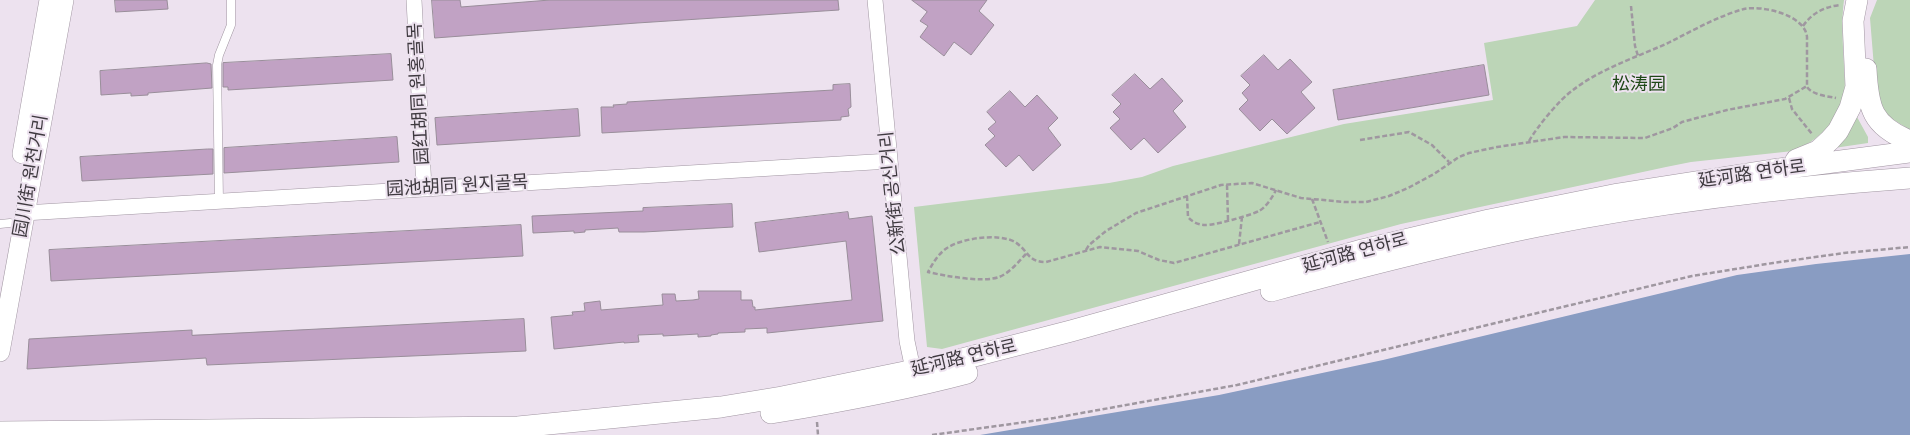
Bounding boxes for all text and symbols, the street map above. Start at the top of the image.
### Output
street label: 园红胡同 원홍골목 [404,22,434,166]
park label: 松涛园 [1612,74,1666,96]
street label: 园川街 원천거리 [10,113,52,239]
street label: 公新街 공신거리 [876,130,910,256]
street label: 延河路 연하로 [1697,156,1807,192]
street label: 园池胡同 원지골목 [385,171,529,201]
street label: 延河路 연하로 [1300,229,1410,277]
street label: 延河路 연하로 [909,335,1019,381]

